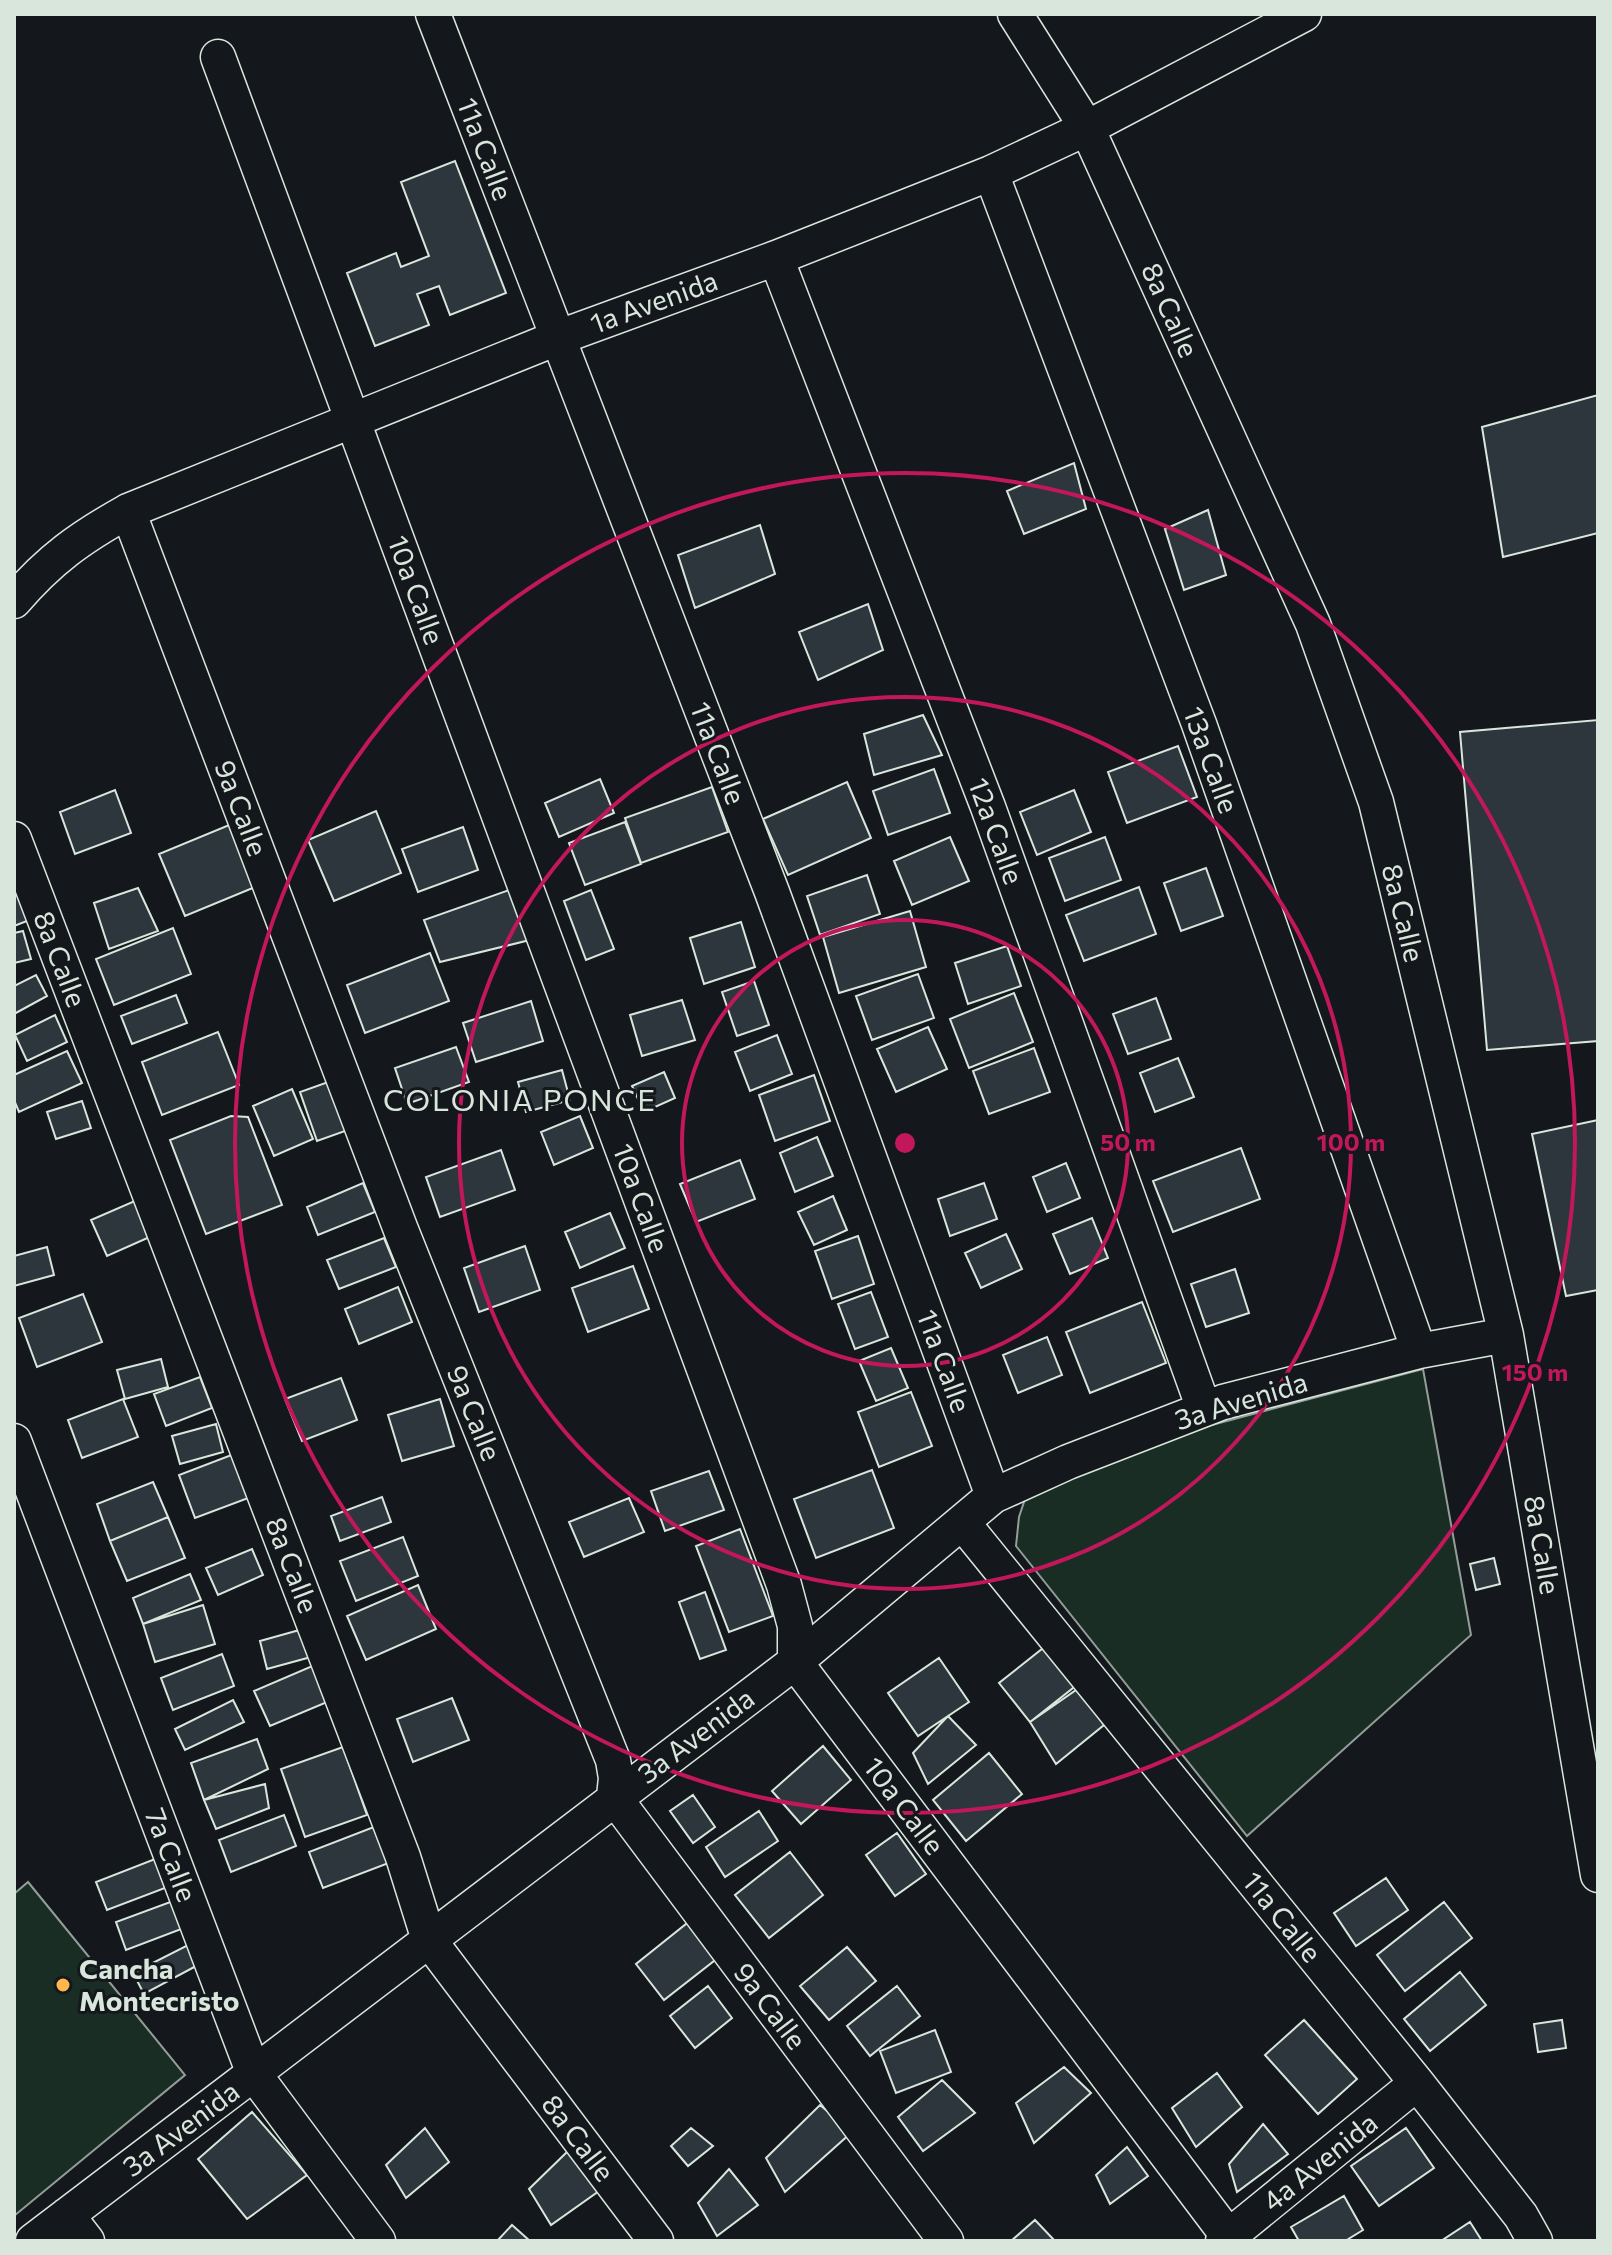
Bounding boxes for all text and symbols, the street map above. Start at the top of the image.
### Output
street label: 11a Calle [451,93,521,205]
street label: 8a Calle [1135,257,1207,362]
street label: 1a Avenida [585,262,722,340]
street label: 10a Calle [382,531,452,649]
street label: 11a Calle [684,697,754,809]
street label: 13a Calle [1177,702,1247,818]
street label: 9a Calle [208,755,276,860]
street label: 12a Calle [962,773,1032,888]
street label: 8a Calle [1375,860,1433,965]
street label: 8a Calle [27,906,95,1011]
district label: COLONIA PONCE [383,1080,657,1117]
text: 50 m [1100,1127,1156,1156]
text: 100 m [1317,1127,1385,1156]
centre of rings [891,1129,919,1157]
street label: 10a Calle [607,1139,677,1257]
street label: 11a Calle [911,1305,979,1417]
text: 150 m [1502,1357,1568,1386]
street label: 9a Calle [440,1360,509,1465]
street label: 3a Avenida [1170,1364,1311,1436]
street label: 8a Calle [1518,1493,1568,1597]
street label: 8a Calle [259,1512,327,1617]
street label: 3a Avenida [630,1680,760,1790]
street label: 10a Calle [857,1750,952,1861]
street label: 7a Calle [139,1803,205,1906]
street label: 11a Calle [1236,1864,1330,1969]
place label: Cancha Montecristo [79,1951,239,2017]
street label: 9a Calle [727,1955,814,2055]
marker: Cancha Montecristo [54,1976,72,1994]
street label: 3a Avenida [115,2073,245,2183]
street label: 8a Calle [535,2087,622,2187]
street label: 4a Avenida [1255,2105,1384,2218]

